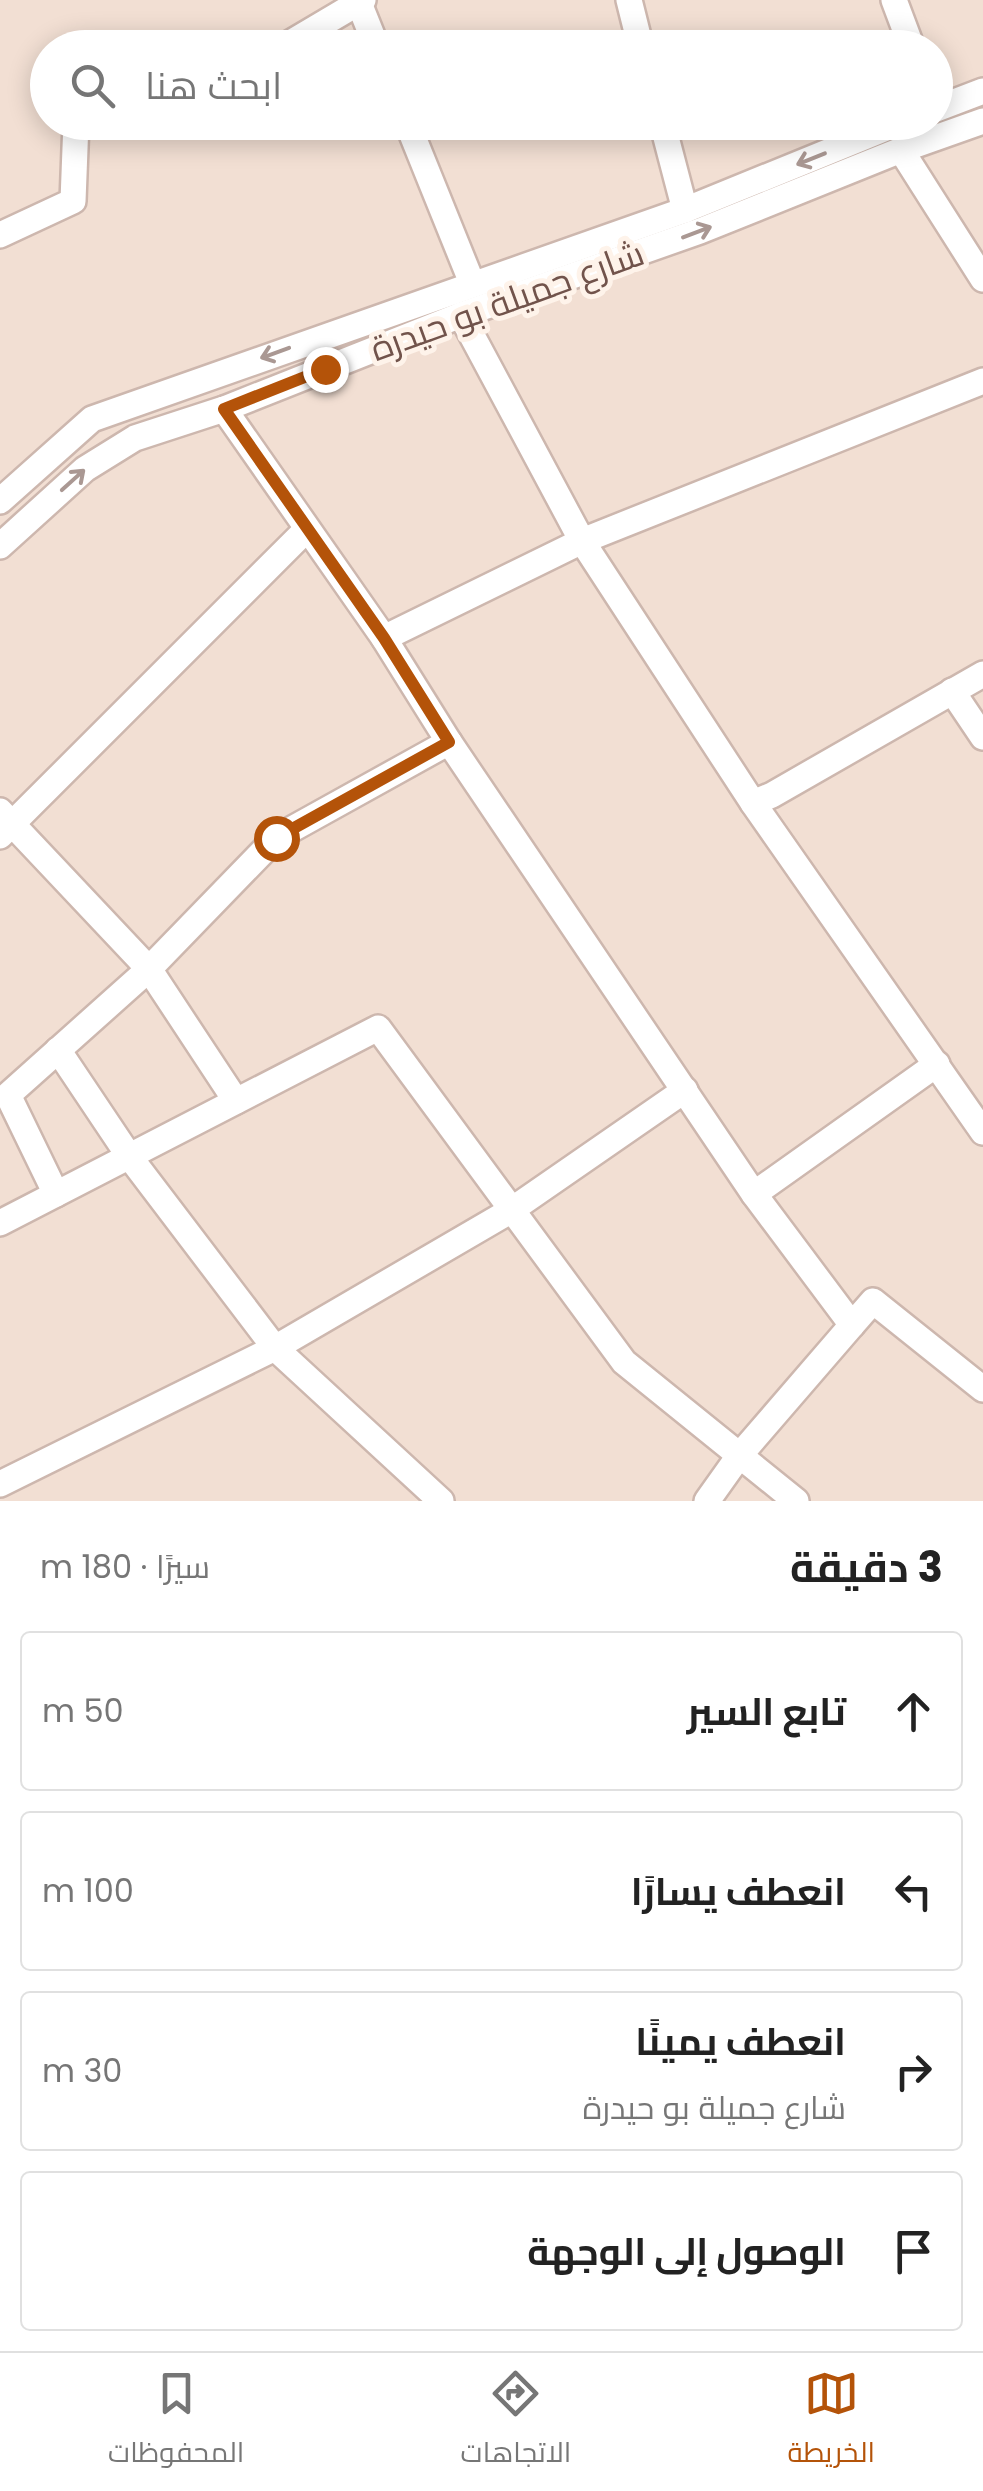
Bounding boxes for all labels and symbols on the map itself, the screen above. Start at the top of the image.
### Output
one-way arrow [796,151,827,169]
one-way arrow [681,222,712,240]
street label: شارع جميلة بو حيدرة [363,228,650,373]
one-way arrow [261,345,292,363]
route end [303,347,349,393]
one-way arrow [60,469,85,492]
route start [254,816,300,862]

